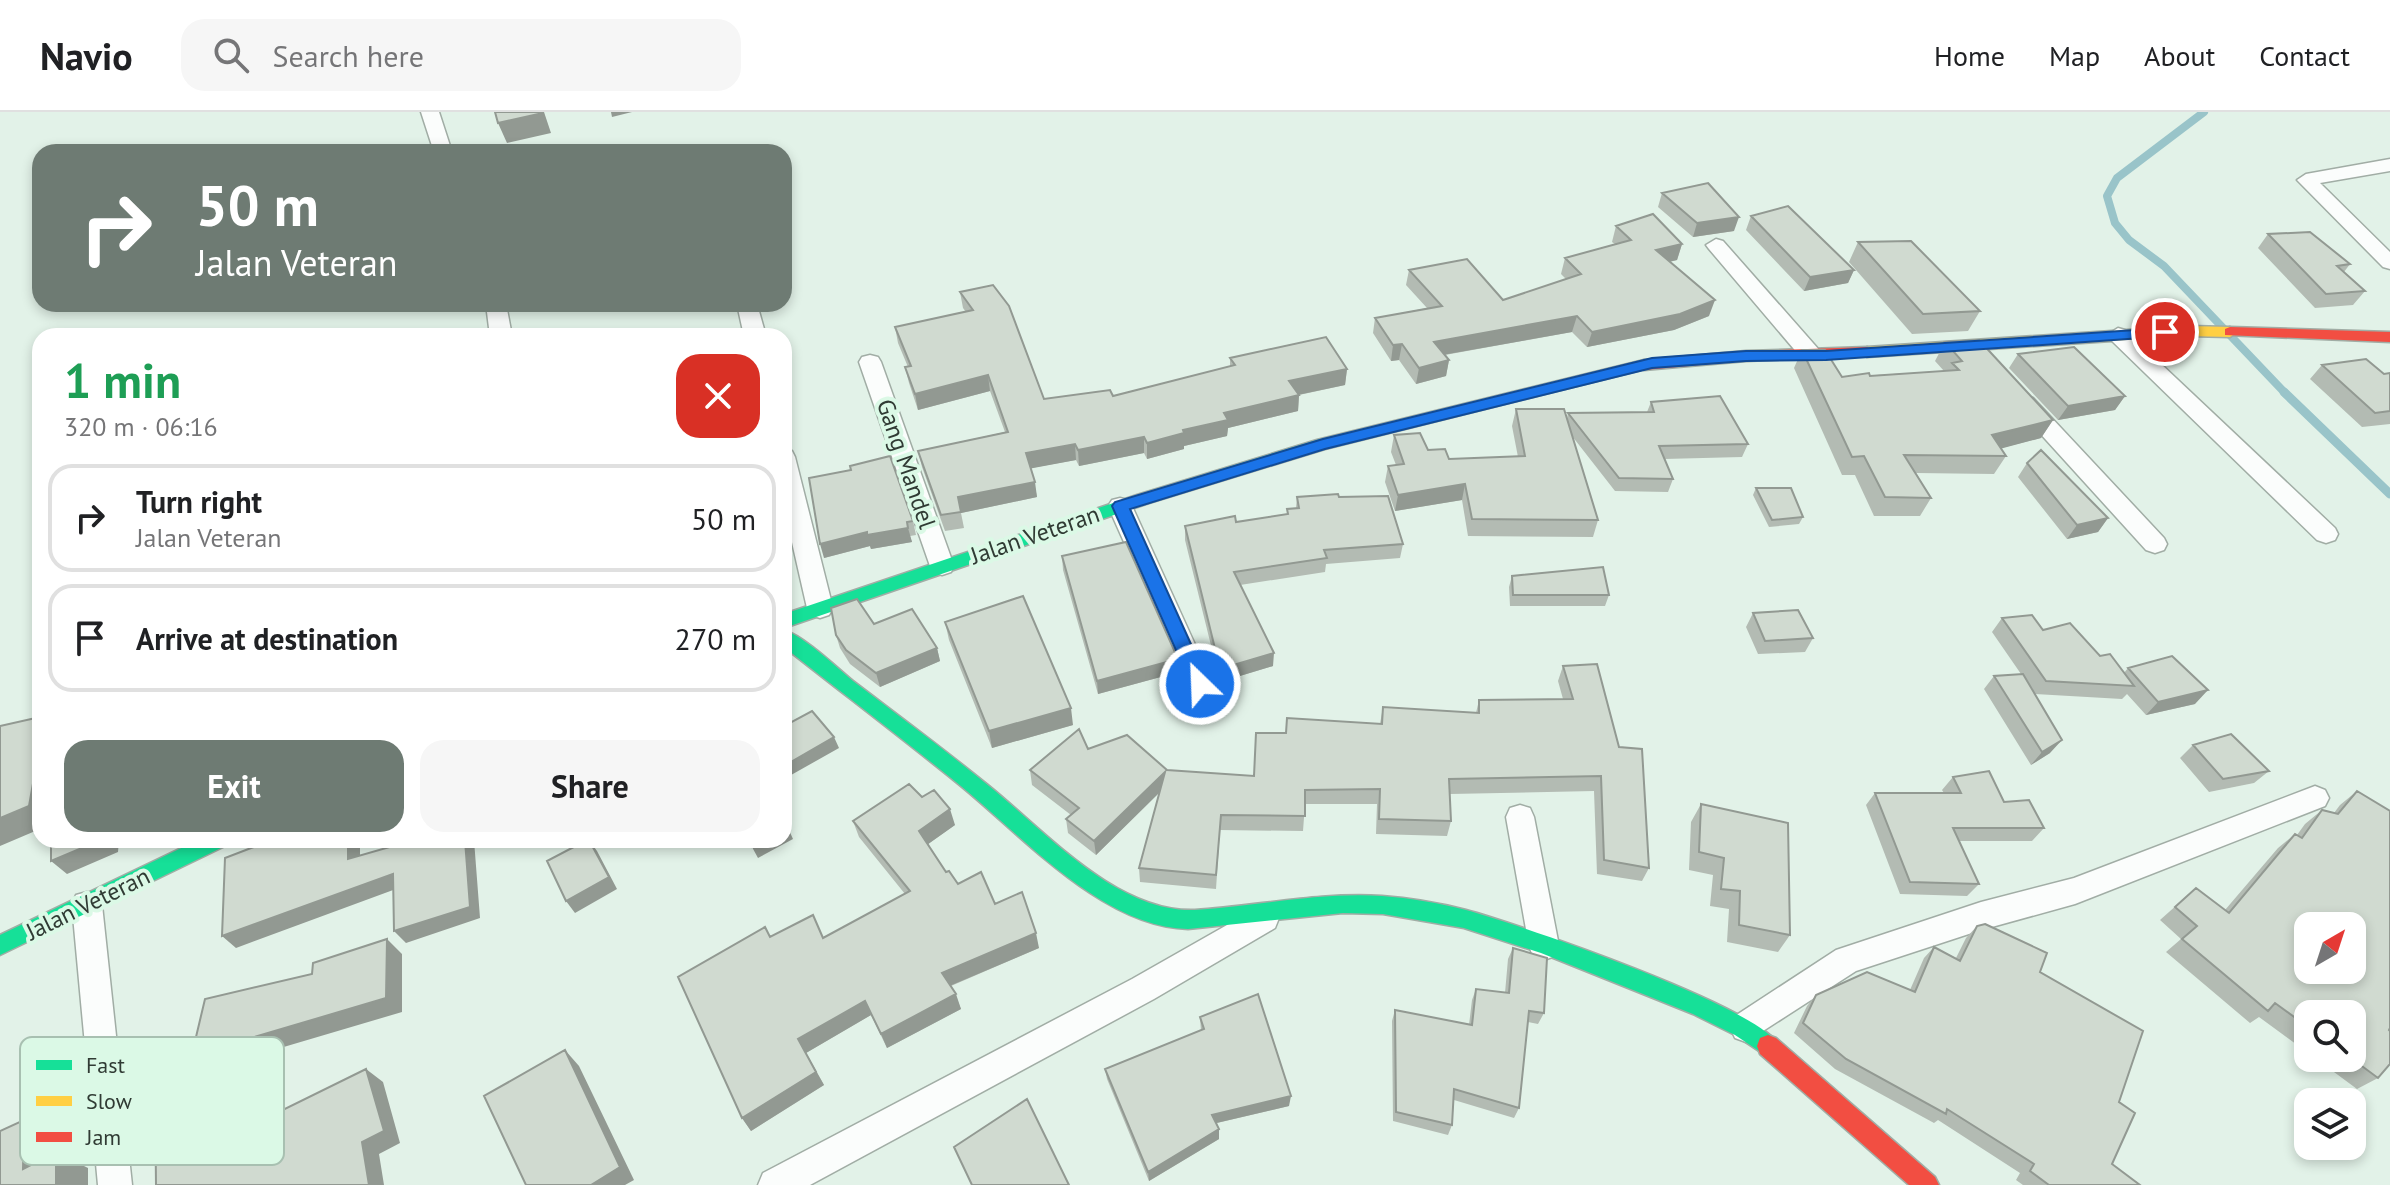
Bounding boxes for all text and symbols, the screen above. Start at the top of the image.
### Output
search box [181,19,741,91]
text: Navio [40,31,133,80]
icon: search [209,33,253,77]
text: Search here [273,36,424,75]
text: Home [1934,37,2005,74]
text: Map [2049,37,2100,74]
text: About [2144,37,2215,74]
text: Contact [2259,37,2350,74]
text: 50 m [196,169,319,241]
icon: right [64,176,168,280]
text: Jalan Veteran [196,239,397,286]
pin [2131,298,2199,366]
icon: arrive [2143,310,2187,354]
text: 1 min [64,349,181,411]
button: close [676,354,760,438]
street label: Gang Mandel [870,395,943,533]
text: 320 m · 06:16 [64,410,218,443]
text: Turn right [136,482,262,521]
icon: right [68,496,112,540]
street label: Jalan Veteran [965,498,1103,571]
text: 50 m [691,499,756,538]
text: Jalan Veteran [136,521,282,554]
icon: arrive [68,616,112,660]
text: Arrive at destination [136,619,398,658]
text: 270 m [675,619,756,658]
position arrow [1158,642,1242,726]
button: Exit [64,740,404,832]
button: Share [420,740,760,832]
street label: Jalan Veteran [20,860,155,947]
north arrow [2294,912,2366,984]
map controls [2294,912,2366,1160]
button: search [2294,1000,2366,1072]
legend [20,1037,284,1165]
text: Fast [86,1051,126,1079]
text: Slow [86,1087,132,1115]
button: layers [2294,1088,2366,1160]
text: Jam [85,1123,121,1151]

